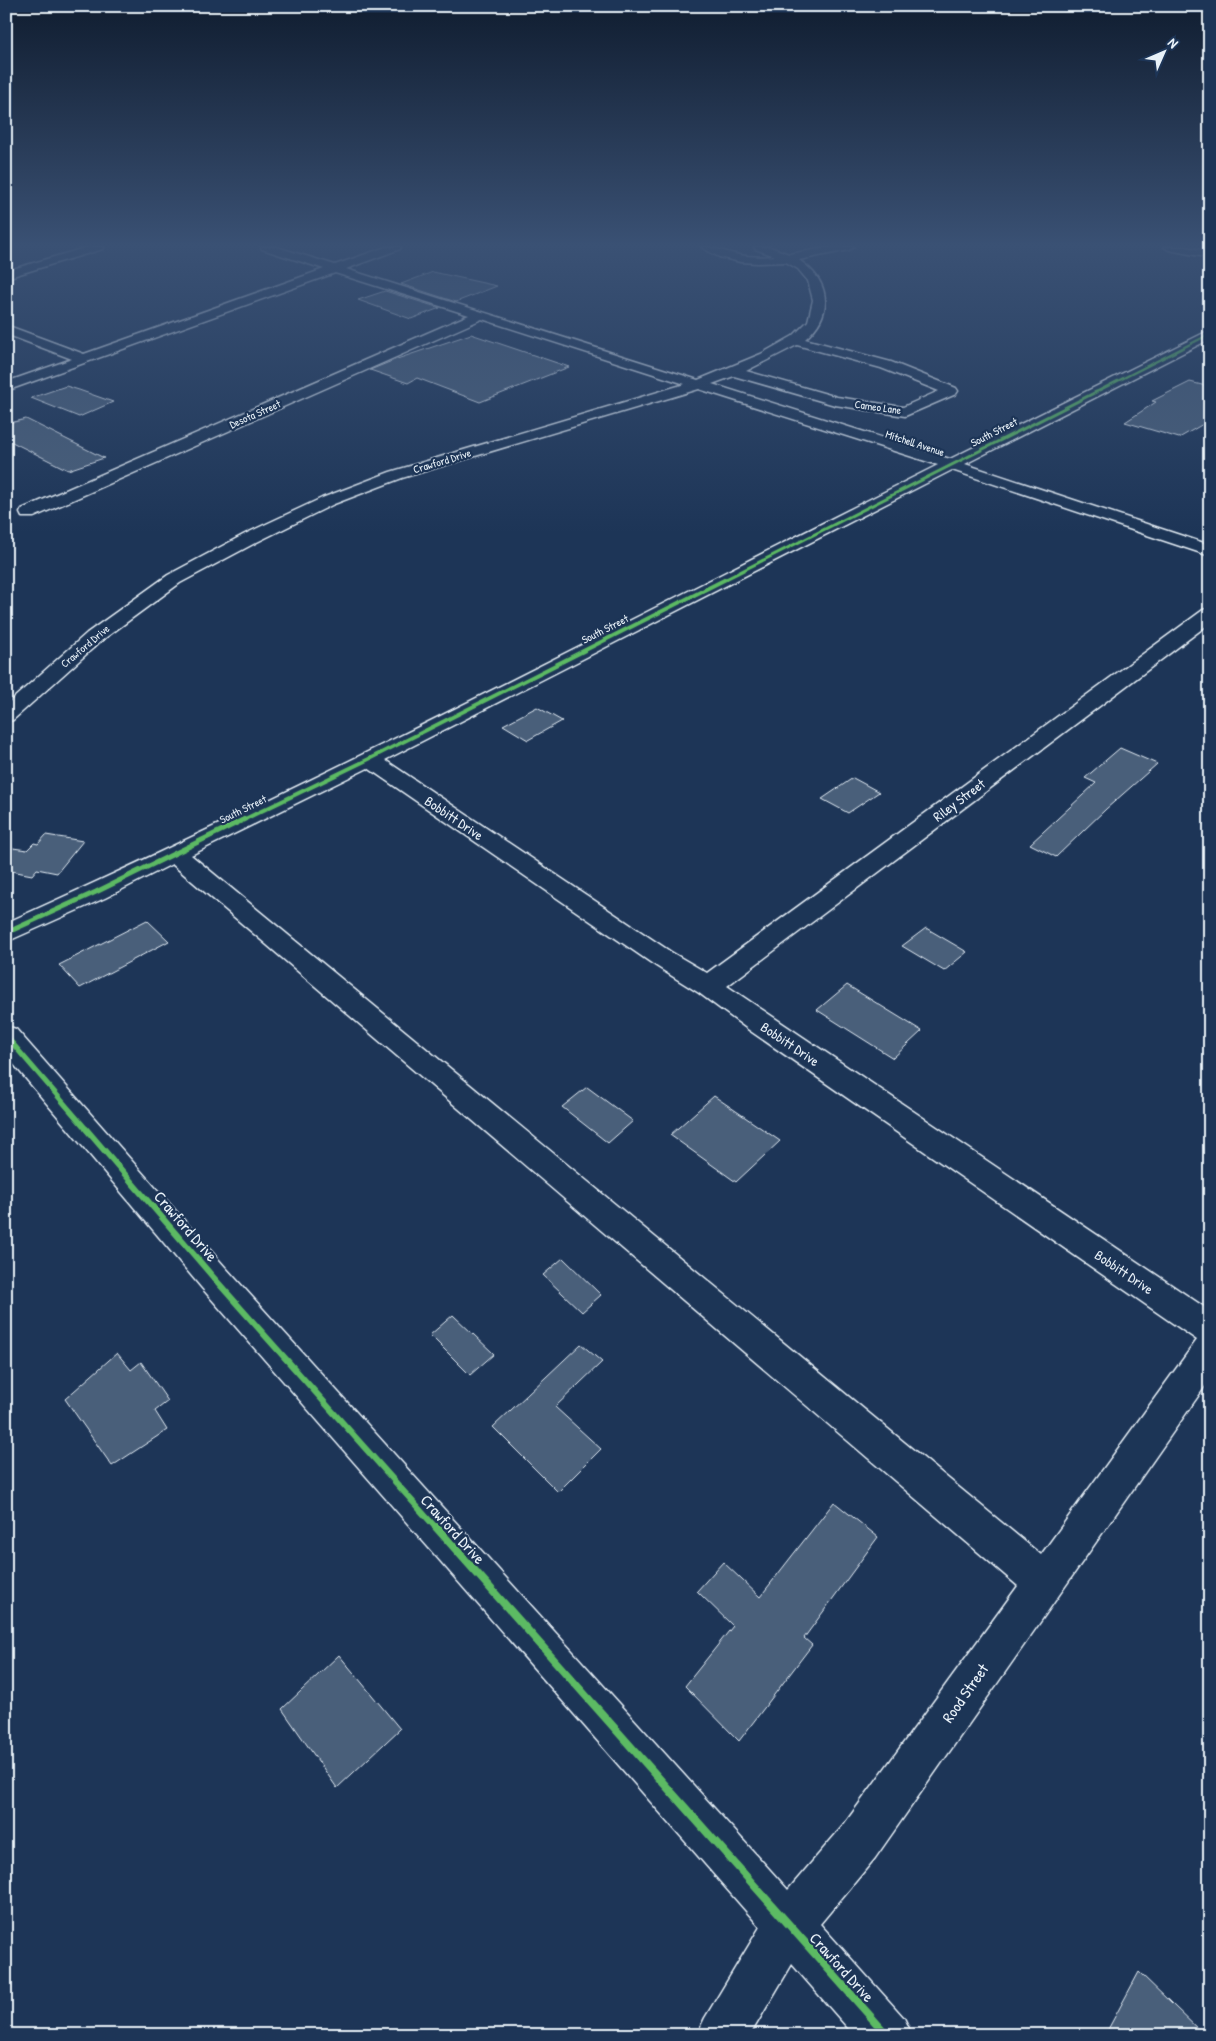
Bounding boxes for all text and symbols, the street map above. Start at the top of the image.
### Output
north arrow [1138,28,1188,78]
text: N [1164,33,1183,52]
street label: Desota Street [227,396,283,431]
street label: Cameo Lane [854,397,903,417]
street label: South Street [968,414,1020,450]
street label: Mitchell Avenue [884,427,947,459]
street label: Crawford Drive [411,445,473,476]
street label: South Street [579,611,631,647]
street label: Crawford Drive [58,621,113,671]
street label: Riley Street [929,774,989,826]
street label: Bobbitt Drive [421,791,488,844]
street label: South Street [217,792,269,826]
street label: Bobbitt Drive [757,1017,824,1070]
street label: Crawford Drive [149,1186,223,1267]
street label: Bobbitt Drive [1091,1245,1158,1298]
street label: Crawford Drive [416,1489,491,1569]
street label: Rood Street [937,1659,994,1727]
street label: Crawford Drive [805,1927,880,2007]

